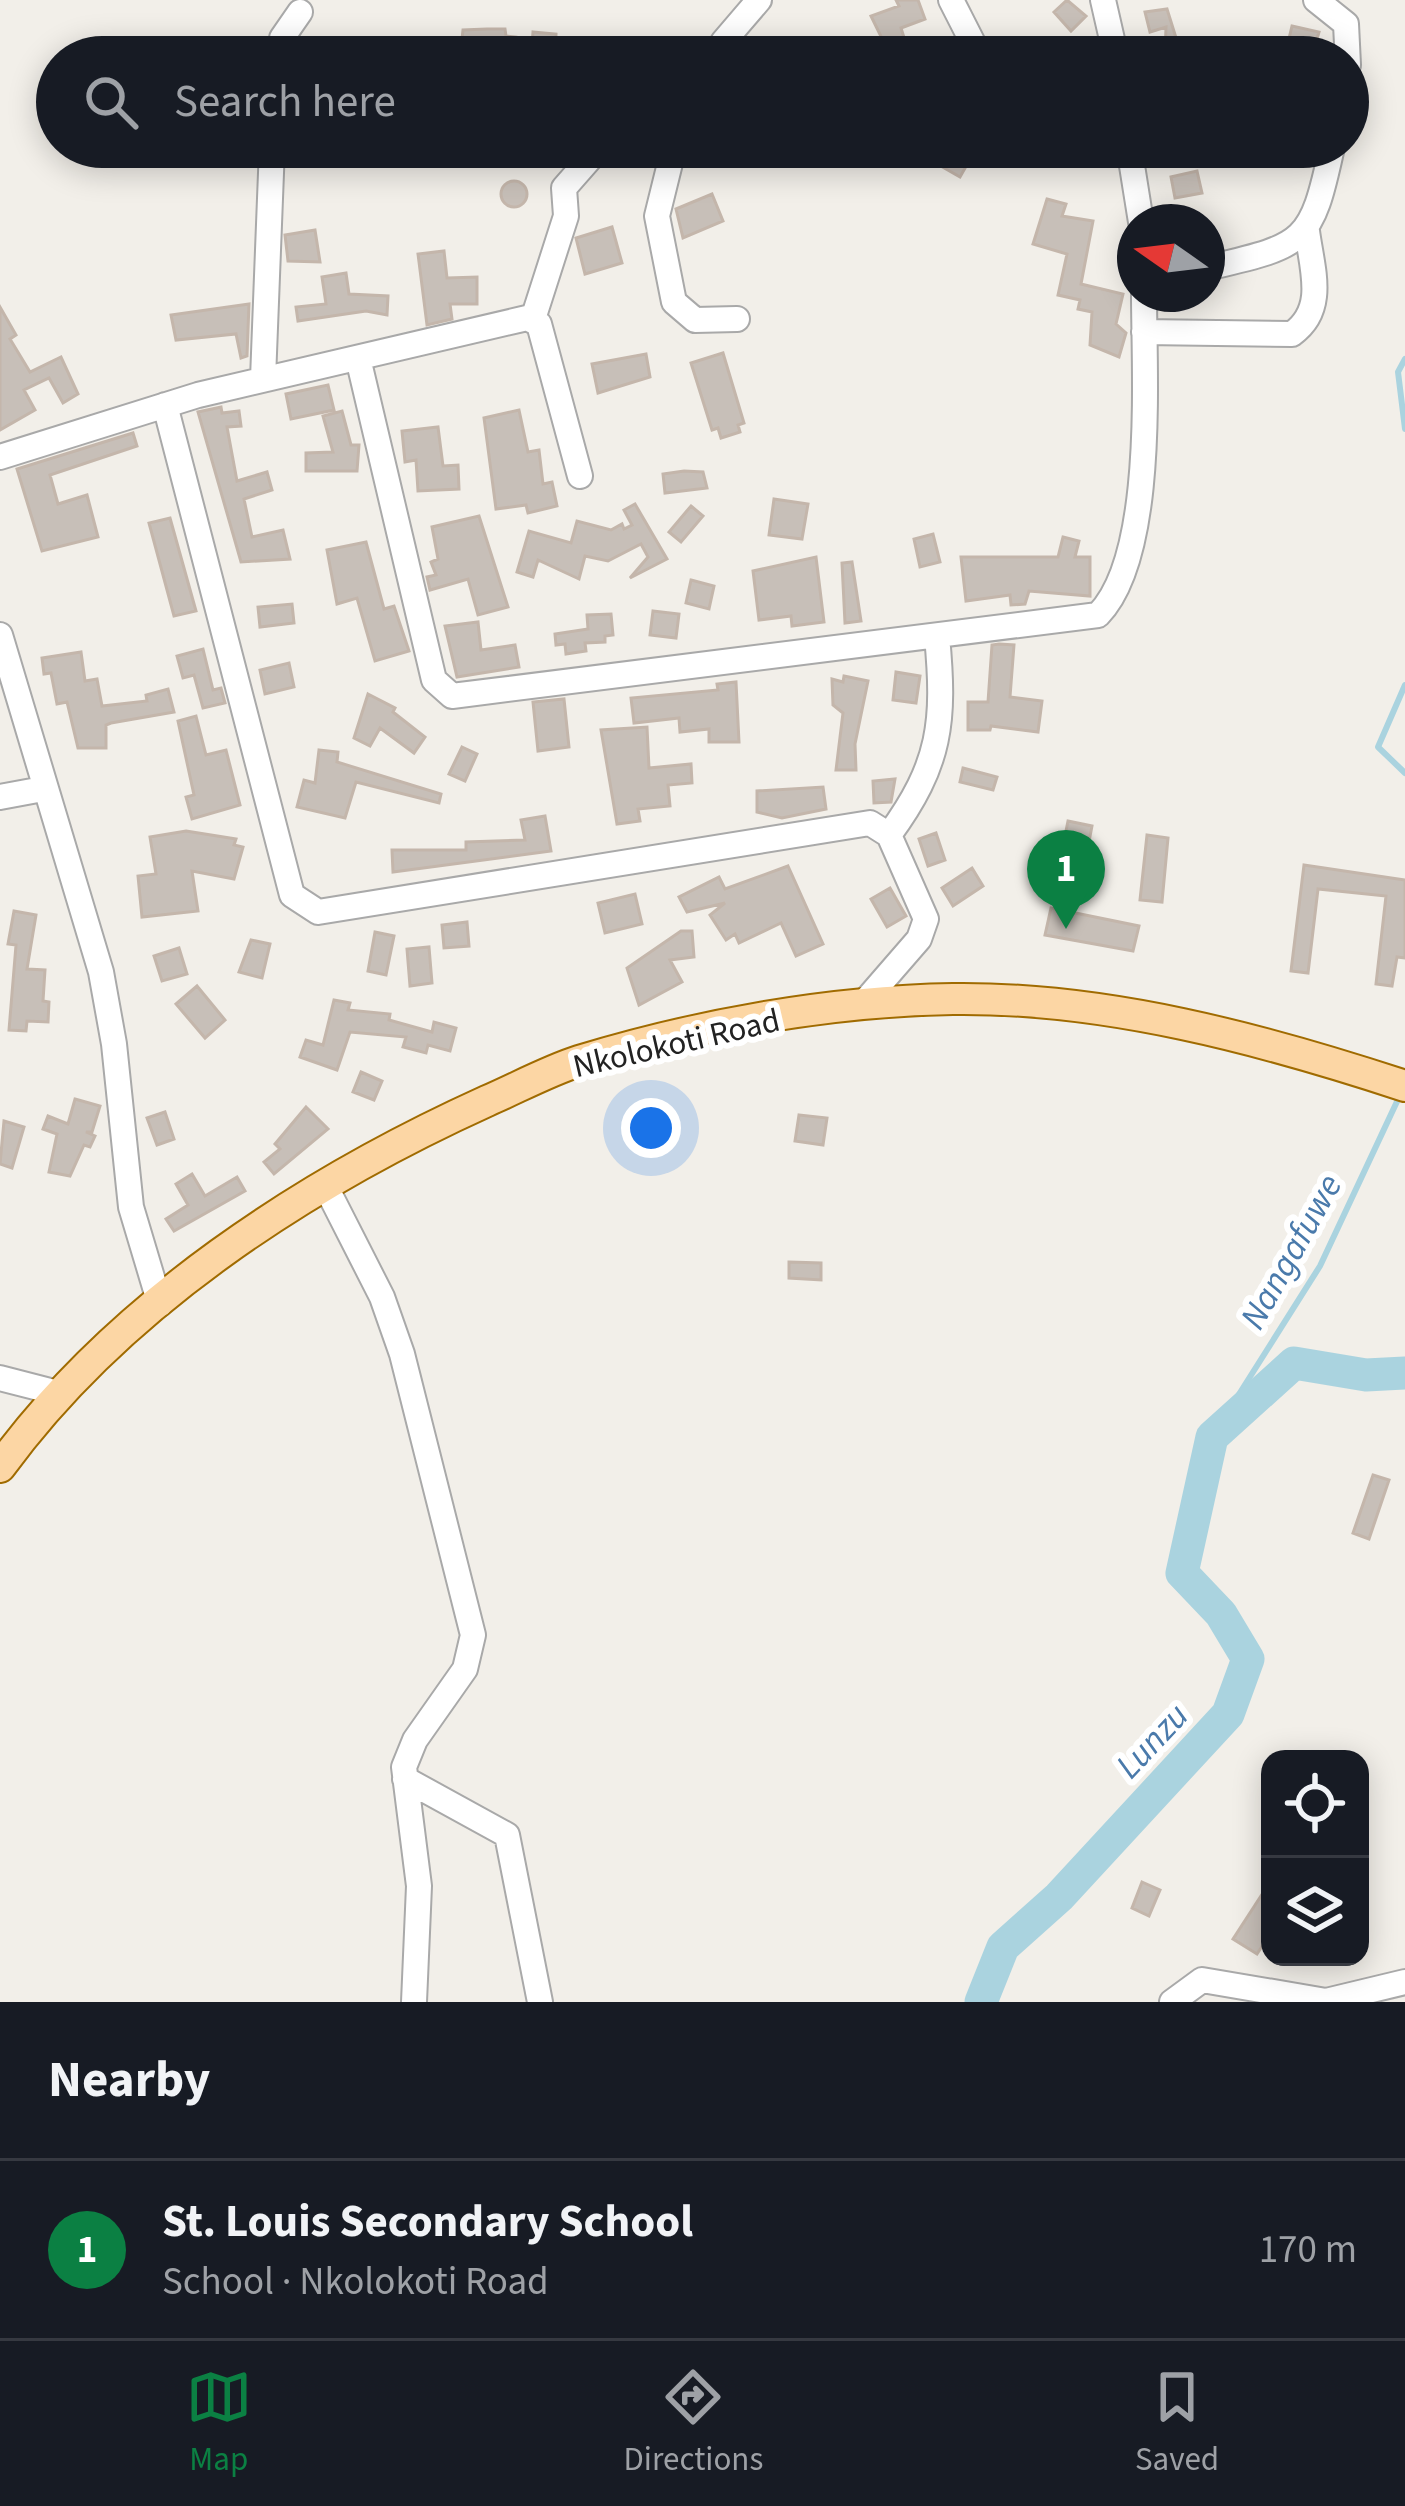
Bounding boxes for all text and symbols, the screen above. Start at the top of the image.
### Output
search box [36,36,1369,168]
icon: search [78,69,144,135]
text: Search here [174,70,396,134]
north arrow [1117,204,1225,312]
pin: 1 [1027,830,1105,929]
street label: Nkolokoti Road [568,997,784,1090]
your location [621,1098,681,1158]
water label: Nangafuwe [1228,1165,1355,1339]
water label: Lunzu [1104,1692,1200,1790]
map controls [1261,1750,1369,1966]
button: locate [1261,1750,1369,1858]
button: layers [1261,1858,1369,1966]
text: Nearby [48,2044,210,2116]
text: St. Louis Secondary School [162,2190,693,2254]
text: 1 [77,2222,97,2278]
text: 170 m [1259,2222,1357,2278]
text: School · Nkolokoti Road [162,2254,549,2310]
tab: Map [186,2364,252,2483]
tab: Directions [624,2364,763,2483]
tab: Saved [1135,2364,1219,2483]

